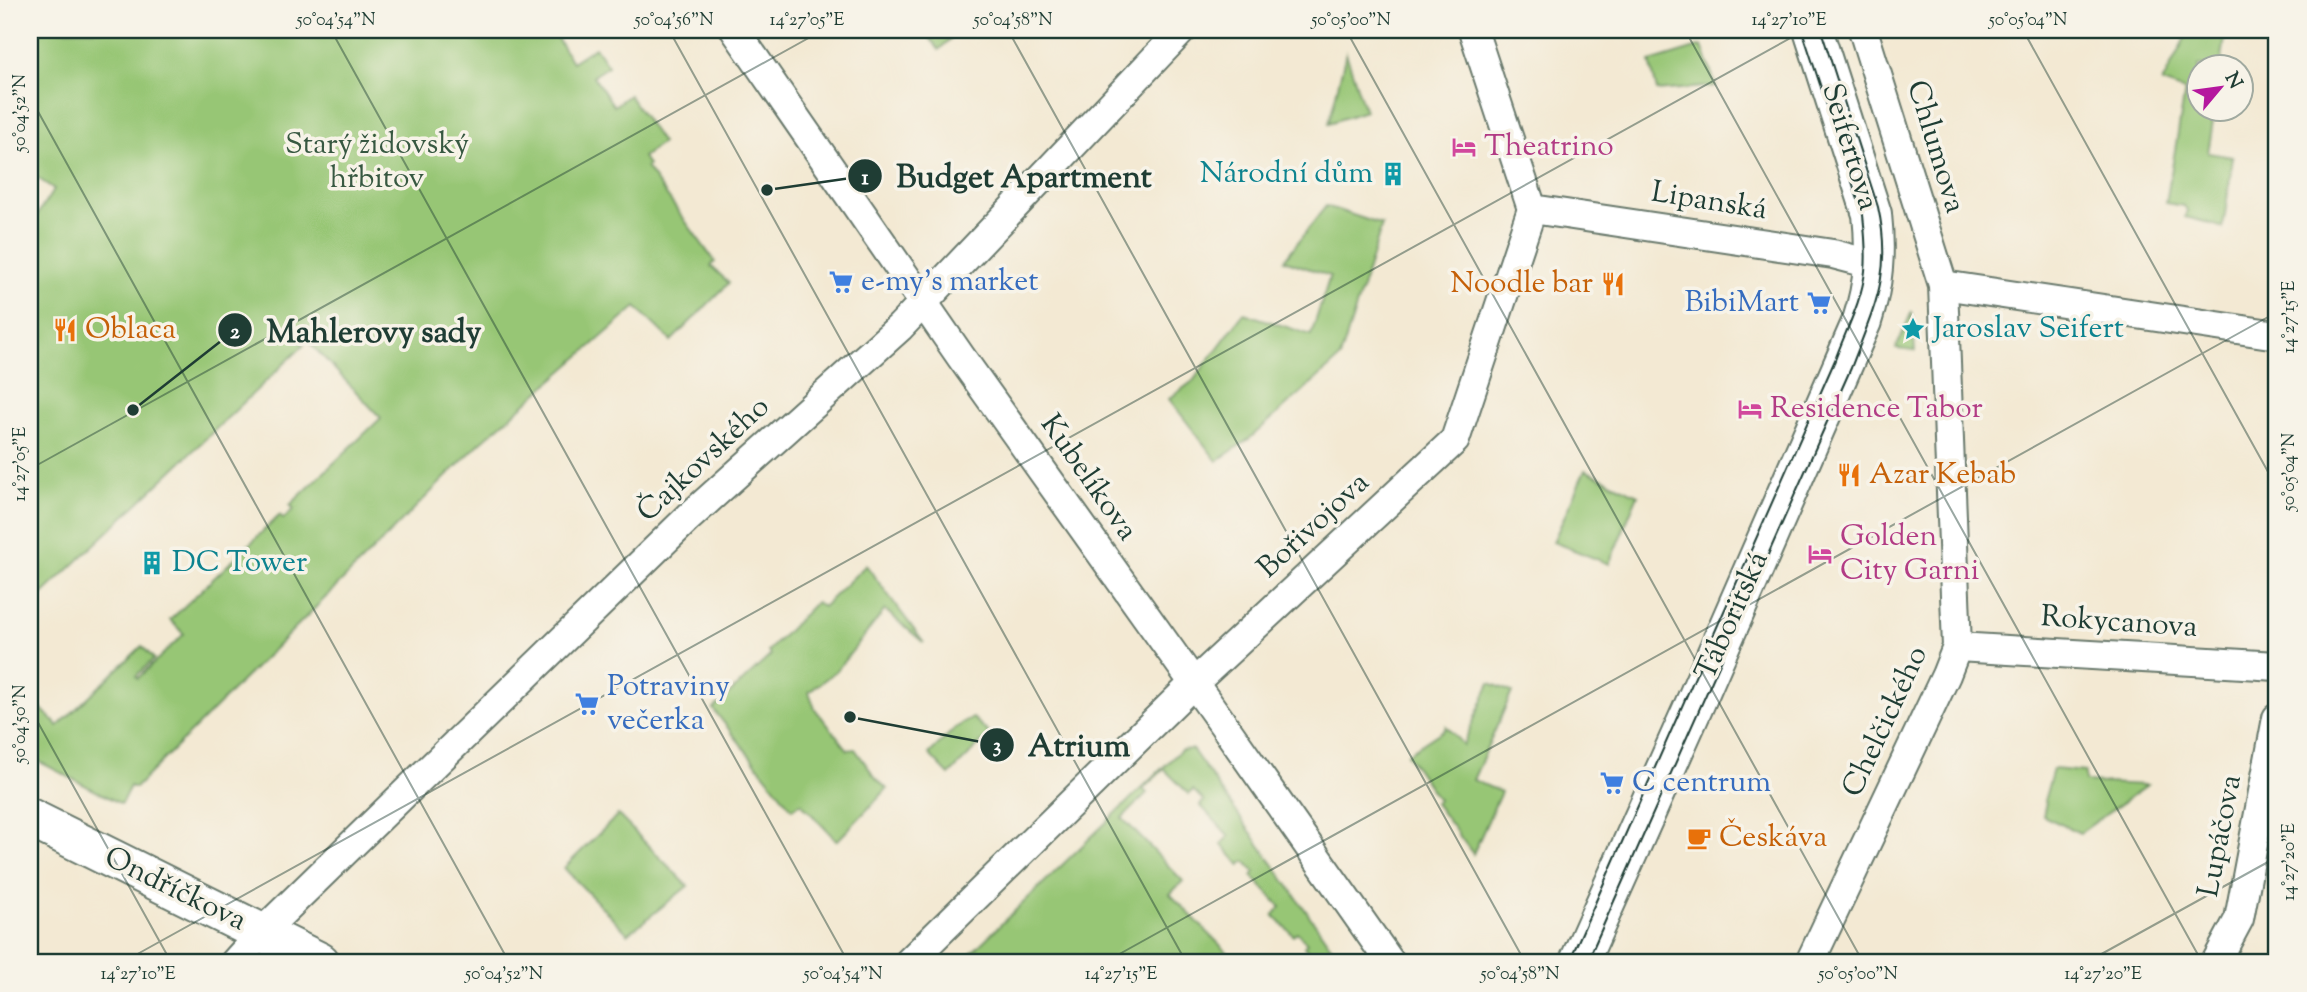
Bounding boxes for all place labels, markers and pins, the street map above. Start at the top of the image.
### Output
place label: Theatrino [1484,126,1614,169]
hotel icon: Theatrino [1450,133,1478,161]
callout: Budget Apartment [847,150,1166,203]
place label: Národní dům [1200,153,1373,196]
building icon: Národní dům [1379,160,1407,188]
place label: e-my's market [861,261,1038,304]
place label: Noodle bar [1450,263,1593,306]
supermarket icon: e-my's market [827,268,855,296]
restaurant icon: Noodle bar [1599,270,1627,298]
place label: BibiMart [1684,282,1799,325]
supermarket icon: BibiMart [1805,289,1833,317]
callout: Mahlerovy sady [217,304,495,357]
place label: Jaroslav Seifert [1931,308,2124,351]
place label: Oblaca [85,309,176,352]
place icon: Jaroslav Seifert [1899,315,1927,343]
restaurant icon: Oblaca [51,316,79,344]
place label: Residence Tabor [1770,388,1983,431]
hotel icon: Residence Tabor [1736,395,1764,423]
place label: Azar Kebab [1869,454,2016,497]
restaurant icon: Azar Kebab [1835,461,1863,489]
place label: Golden City Garni [1840,516,1979,593]
hotel icon: Golden City Garni [1806,540,1834,568]
place label: DC Tower [172,542,307,585]
building icon: DC Tower [138,549,166,577]
place label: Potraviny večerka [607,666,730,743]
supermarket icon: Potraviny večerka [573,690,601,718]
callout: Atrium [979,718,1145,771]
place label: C centrum [1632,762,1771,805]
supermarket icon: C centrum [1598,769,1626,797]
place label: Českáva [1719,817,1828,860]
cafe icon: Českáva [1685,824,1713,852]

